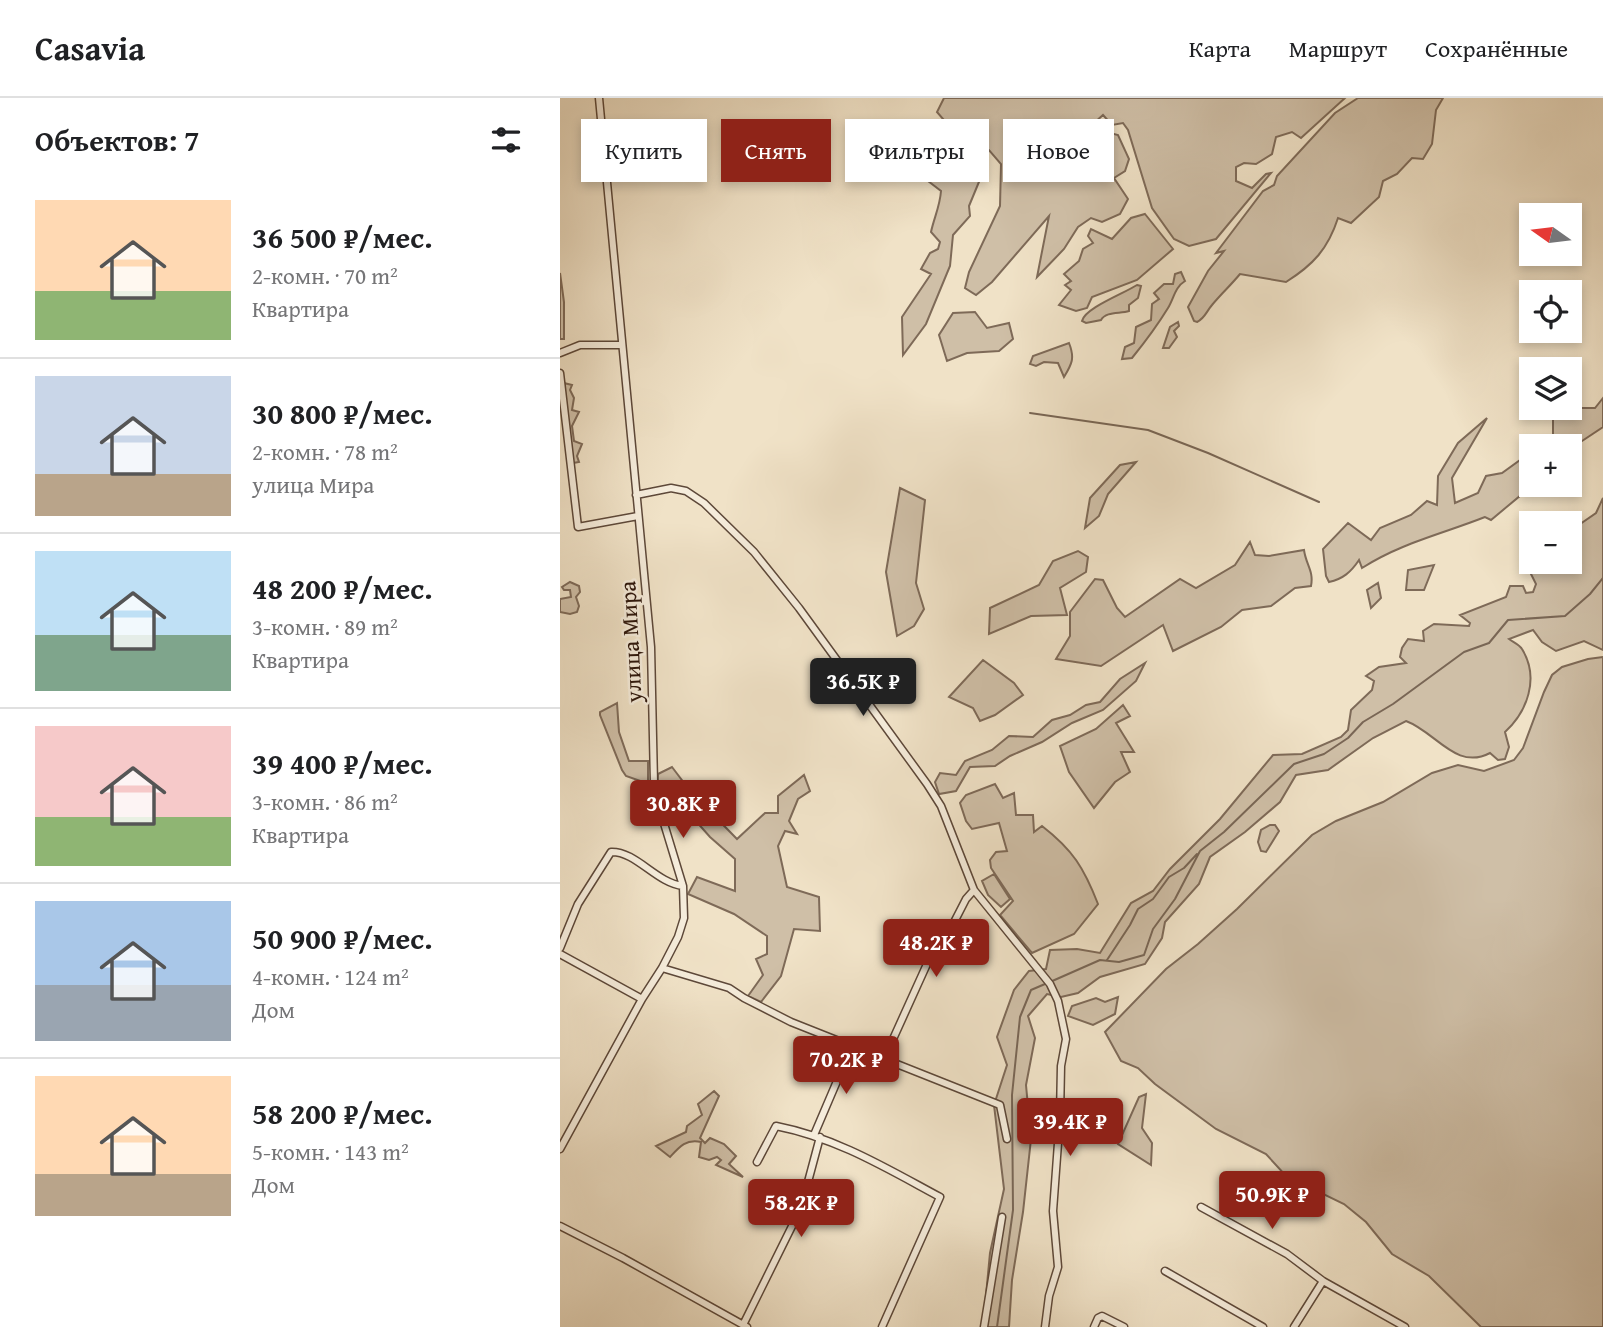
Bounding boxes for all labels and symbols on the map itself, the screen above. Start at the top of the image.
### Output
north arrow [1519,203,1582,266]
street label: улица Мира [610,580,650,705]
pin: 36.5K ₽ [798,658,928,718]
pin: 30.8K ₽ [618,780,748,840]
pin: 48.2K ₽ [871,920,1001,979]
pin: 70.2K ₽ [781,1037,911,1096]
pin: 39.4K ₽ [1005,1098,1135,1158]
pin: 50.9K ₽ [1207,1172,1337,1231]
pin: 58.2K ₽ [736,1180,866,1239]

